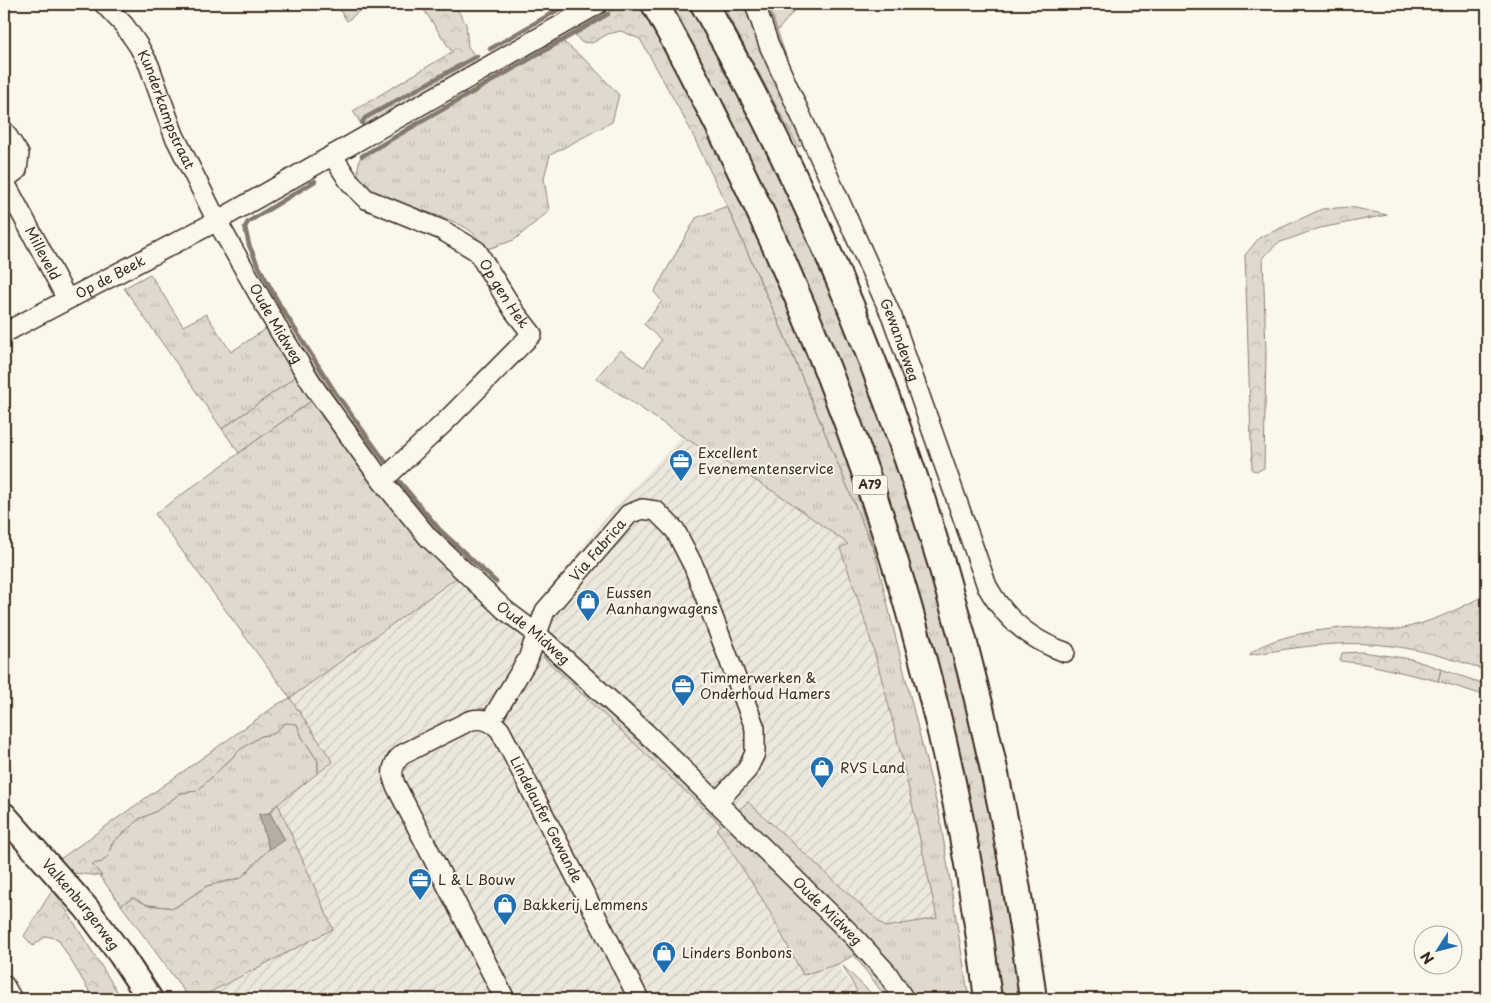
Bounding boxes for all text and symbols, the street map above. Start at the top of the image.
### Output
street label: Kunderkampstraat [133,46,201,173]
street label: Milleveld [20,223,66,284]
street label: Op de Beek [71,249,149,304]
street label: Op gen Hek [474,254,535,333]
street label: Oude Midweg [244,279,308,368]
street label: Gewandeweg [875,295,925,384]
place label: Excellent Evenementenservice [698,442,834,479]
office icon: Excellent Evenementenservice [668,448,694,482]
road number: A79 [852,476,888,494]
street label: Via Fabrica [564,513,631,586]
place label: Eussen Aanhangwagens [606,582,718,619]
shop icon: Eussen Aanhangwagens [575,588,601,622]
street label: Oude Midweg [492,596,575,669]
place label: Timmerwerken & Onderhoud Hamers [700,667,830,704]
office icon: Timmerwerken & Onderhoud Hamers [670,673,696,707]
street label: Lindelaufer Gewande [505,753,588,886]
shop icon: RVS Land [809,755,835,789]
place label: RVS Land [840,757,906,778]
street label: Valkenburgerweg [37,854,125,954]
office icon: L & L Bouw [407,867,433,901]
place label: L & L Bouw [438,869,516,890]
street label: Oude Midweg [788,871,867,950]
shop icon: Bakkerij Lemmens [492,892,518,926]
place label: Bakkerij Lemmens [522,894,648,915]
north arrow [1414,926,1464,976]
shop icon: Linders Bonbons [651,940,677,974]
place label: Linders Bonbons [682,942,792,963]
text: N [1415,947,1439,969]

